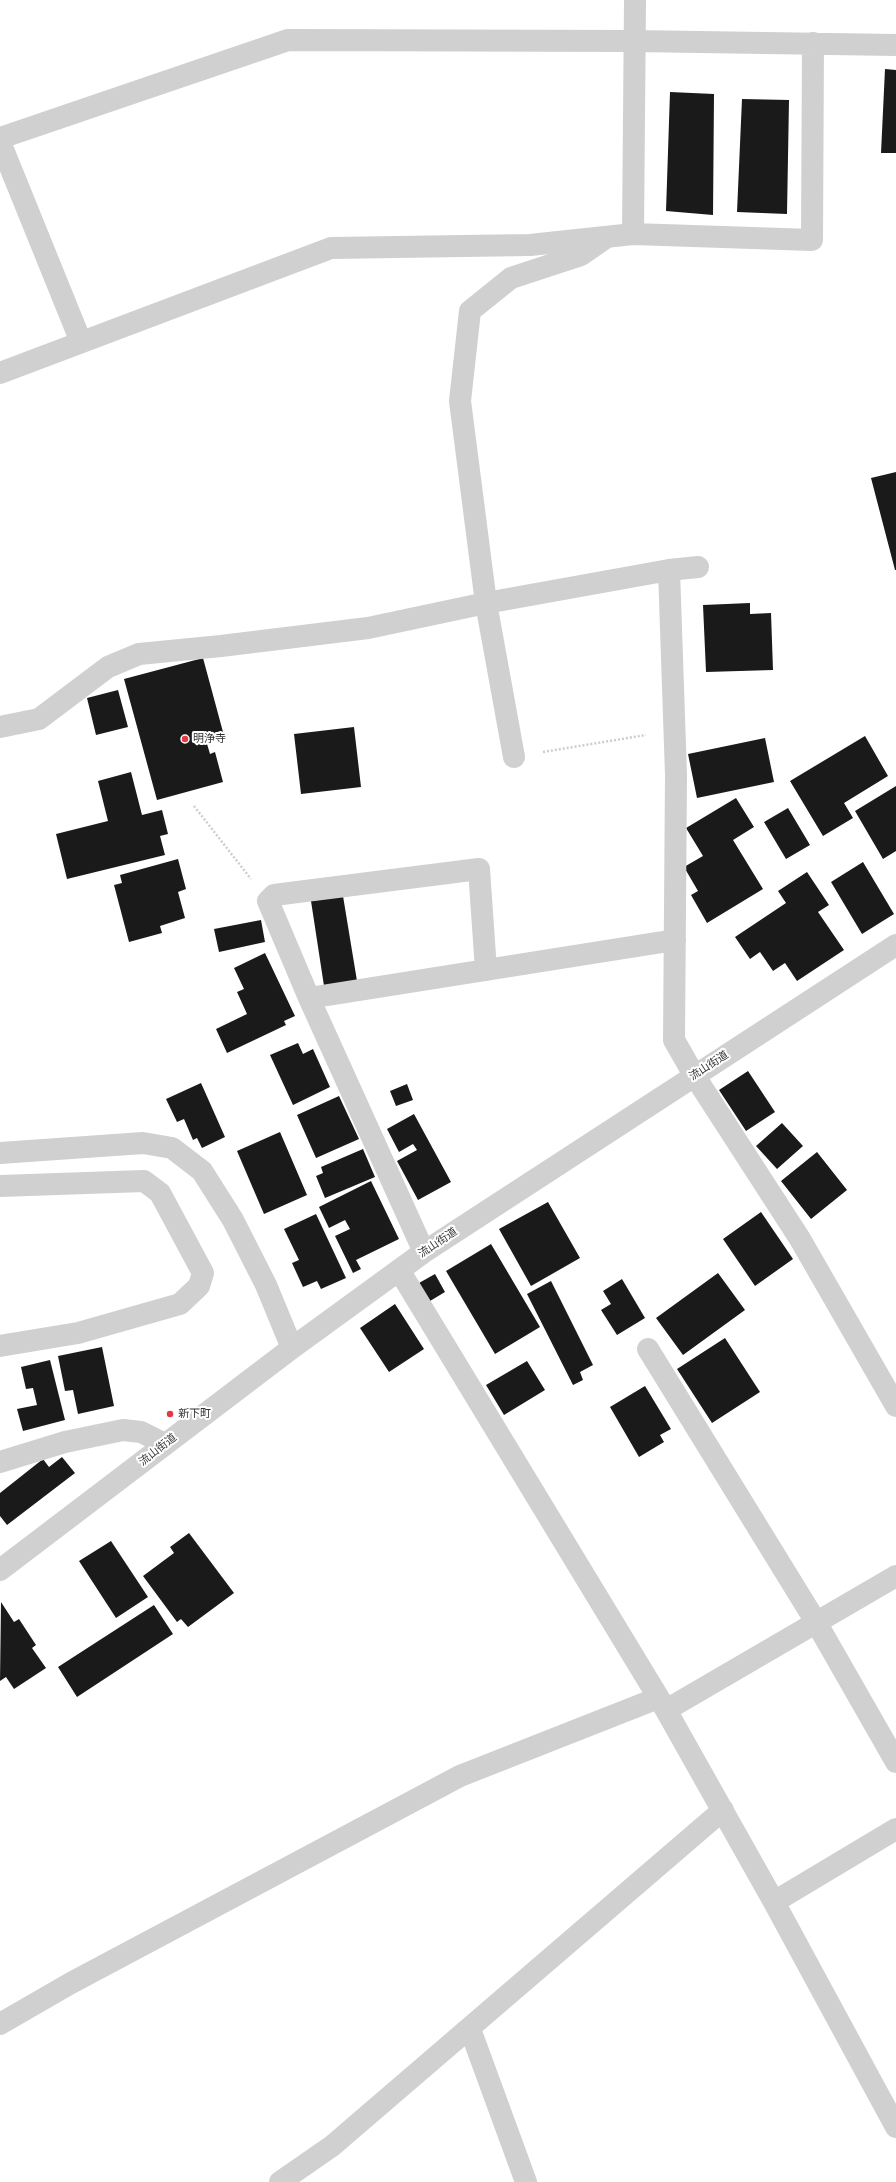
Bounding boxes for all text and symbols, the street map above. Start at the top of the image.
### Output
place label: 明浄寺 [193,732,226,746]
marker: 明浄寺 [180,734,190,744]
street label: 流山街道 [687,1048,731,1084]
street label: 流山街道 [416,1225,460,1261]
place label: 新下町 [178,1407,211,1421]
marker: 新下町 [165,1409,175,1419]
street label: 流山街道 [137,1431,179,1469]

